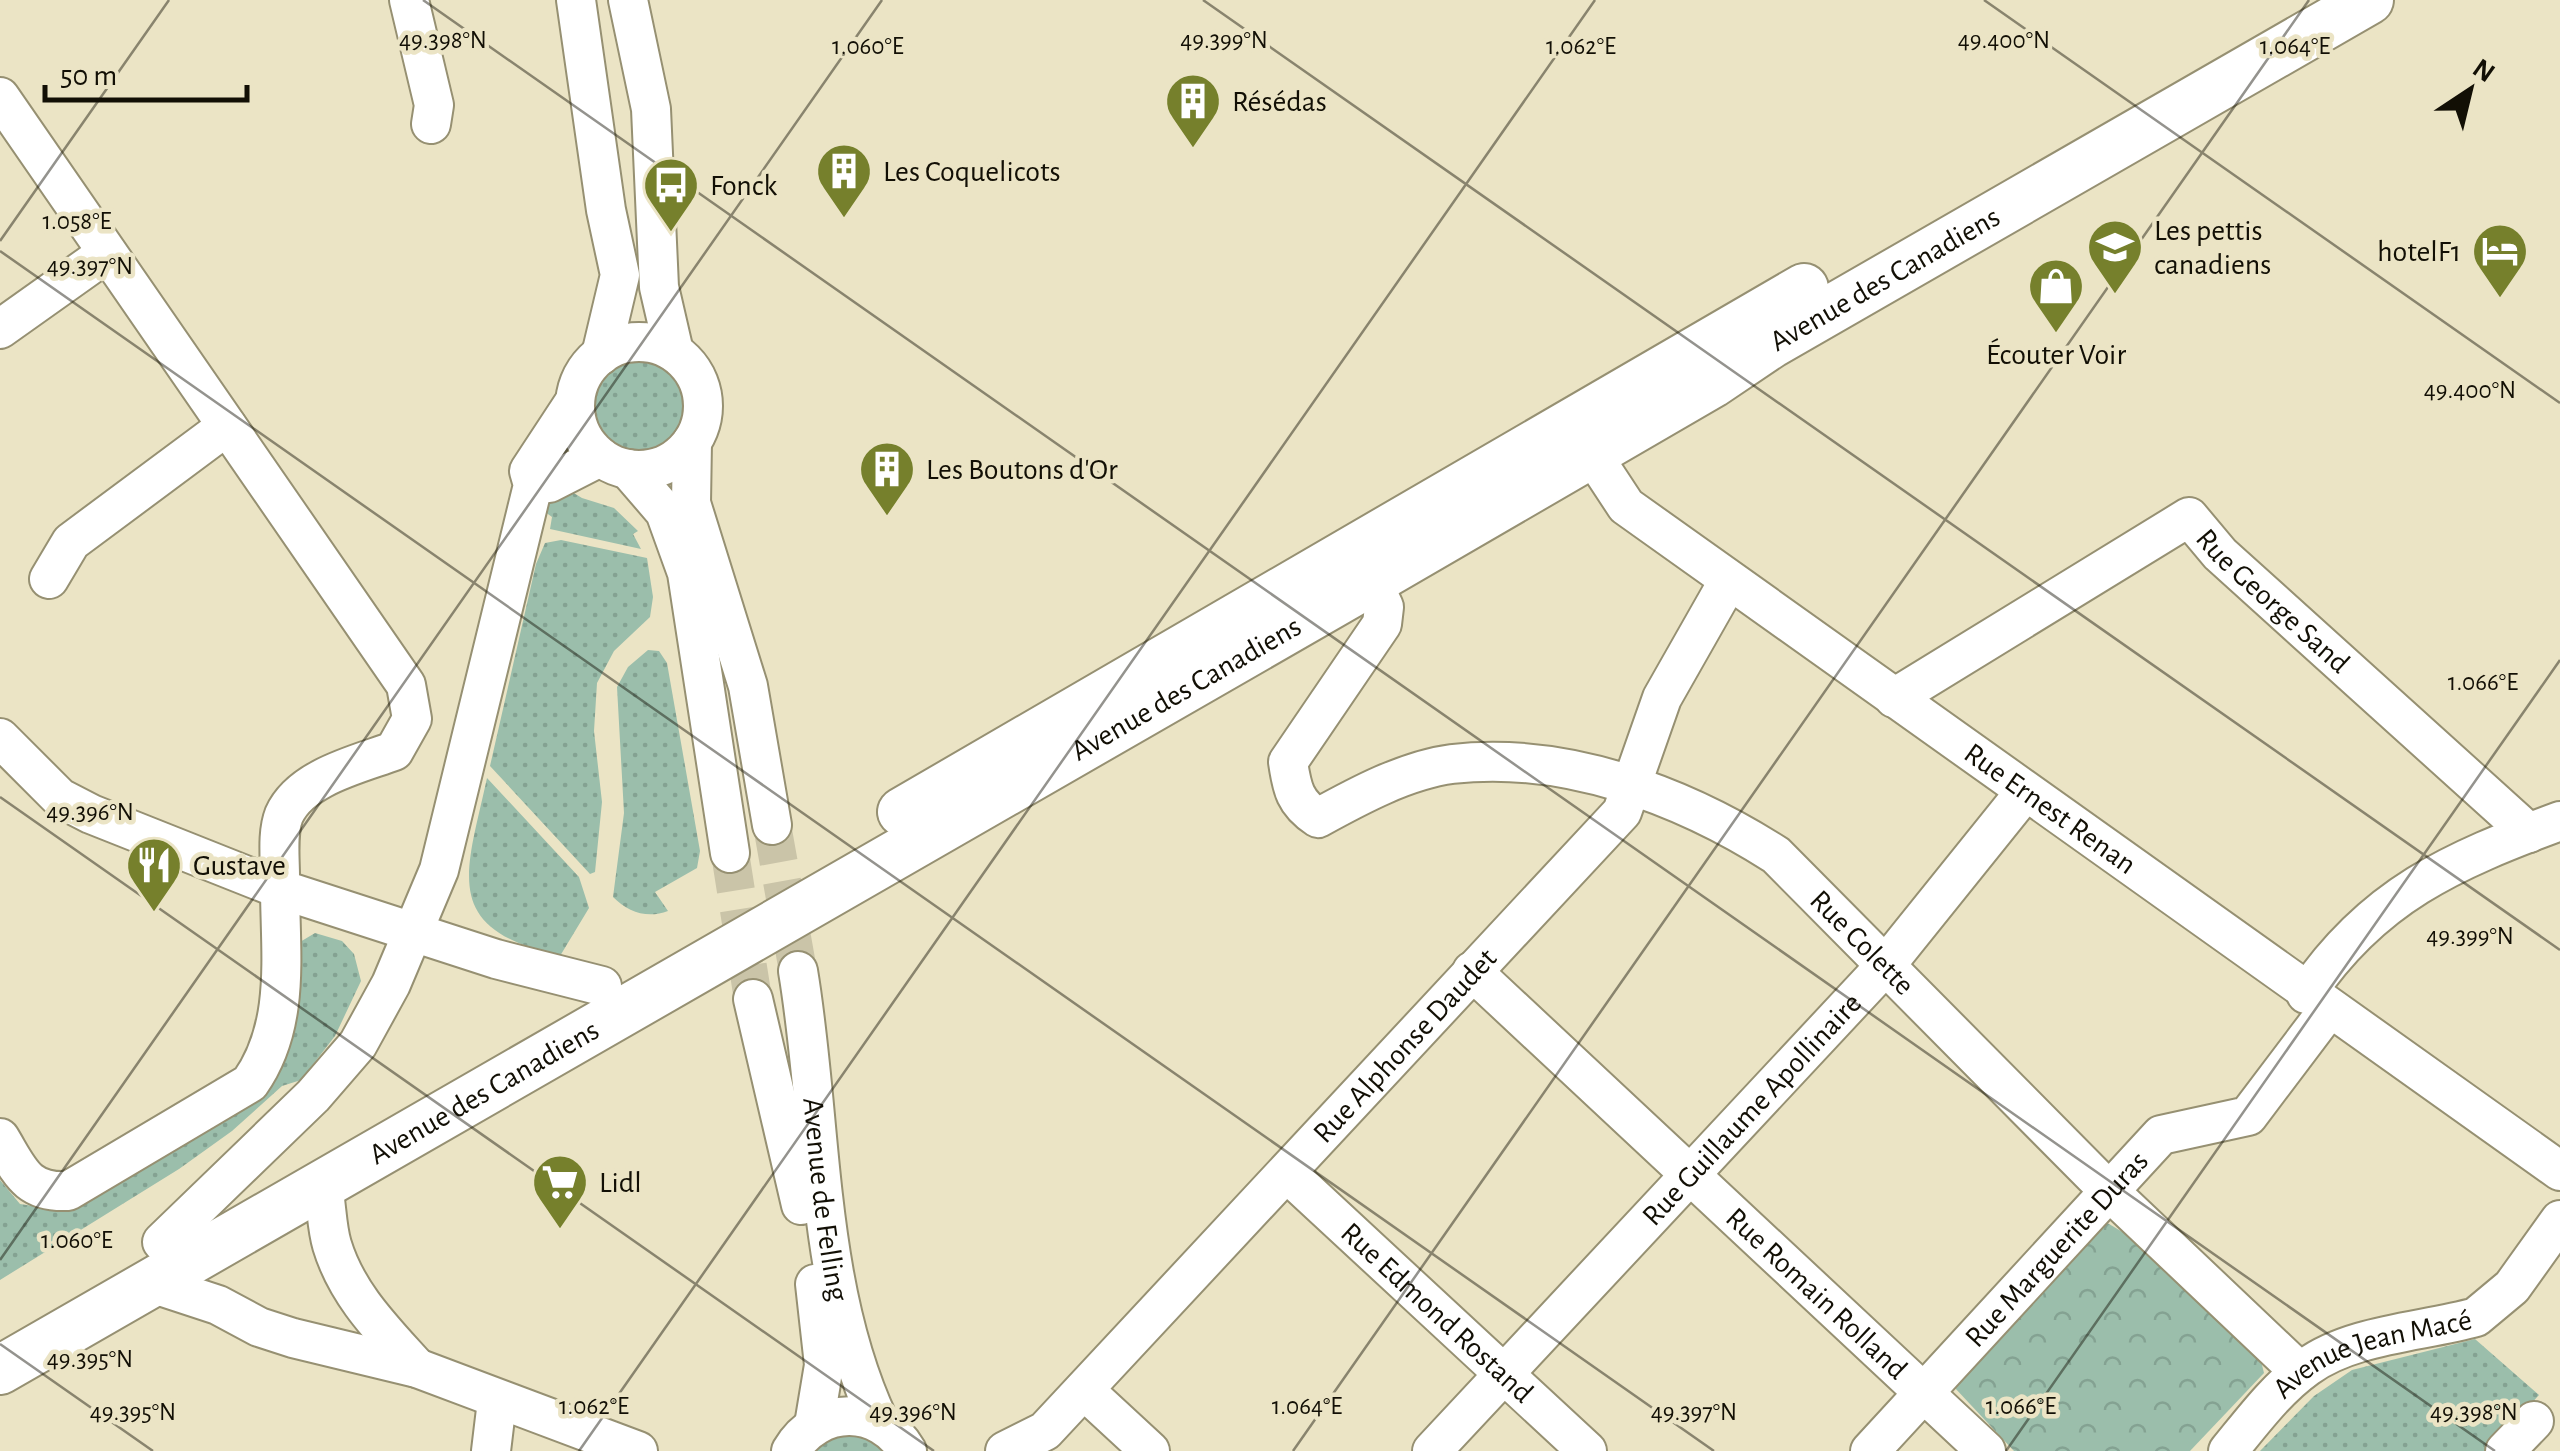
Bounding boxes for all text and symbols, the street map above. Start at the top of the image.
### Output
text: 49.398°N [399,28,487,53]
text: 49.399°N [1180,28,1268,53]
text: 49.400°N [1958,28,2050,53]
text: 1.060°E [832,34,904,59]
text: 1.062°E [1546,34,1616,59]
text: 1.064°E [2260,34,2330,59]
scale bar [45,40,248,102]
north arrow [2420,40,2520,140]
text: N [2467,54,2499,88]
text: 50 m [60,61,117,91]
building icon: Résédas [1163,71,1223,150]
place label: Résédas [1232,87,1327,117]
building icon: Les Coquelicots [814,141,874,220]
bus stop icon: Fonck [641,155,701,234]
place label: Les Coquelicots [883,157,1061,187]
place label: Fonck [710,171,777,201]
street label: Avenue des Canadiens [1765,202,2005,357]
text: 1.058°E [42,209,112,234]
place label: Les pettis canadiens [2154,216,2271,280]
school or university icon: Les pettis canadiens [2085,217,2145,296]
hotel icon: hotelF1 [2470,221,2530,300]
place label: hotelF1 [2377,237,2461,267]
text: 49.397°N [47,254,133,279]
shop icon: Écouter Voir [2026,256,2086,335]
place label: Écouter Voir [1986,338,2126,370]
text: 49.400°N [2424,378,2516,403]
building icon: Les Boutons d'Or [857,439,917,518]
place label: Les Boutons d'Or [926,455,1118,485]
street label: Rue George Sand [2190,524,2355,679]
street label: Avenue des Canadiens [1066,611,1306,767]
text: 1.066°E [2448,670,2518,695]
street label: Rue Ernest Renan [1958,738,2141,880]
text: 49.396°N [46,800,134,825]
restaurant icon: Gustave [124,835,184,914]
place label: Gustave [193,851,286,881]
street label: Rue Colette [1804,885,1919,1001]
text: 49.399°N [2426,924,2514,949]
street label: Rue Alphonse Daudet [1308,943,1503,1149]
street label: Rue Guillaume Apollinaire [1637,988,1867,1232]
street label: Avenue des Canadiens [364,1015,604,1170]
street label: Avenue de Felling [797,1096,853,1304]
street label: Rue Marguerite Duras [1960,1146,2154,1353]
supermarket icon: Lidl [530,1152,590,1231]
place label: Lidl [599,1168,642,1198]
street label: Rue Romain Rolland [1720,1203,1913,1385]
street label: Rue Edmond Rostand [1335,1217,1538,1409]
text: 1.060°E [41,1228,113,1253]
street label: Avenue Jean Macé [2267,1305,2475,1404]
text: 49.395°N [47,1347,133,1372]
text: 1.062°E [559,1394,629,1419]
text: 1.064°E [1272,1394,1342,1419]
text: 1.066°E [1986,1394,2056,1419]
text: 49.395°N [90,1400,176,1425]
text: 49.396°N [869,1400,957,1425]
text: 49.397°N [1651,1400,1737,1425]
text: 49.398°N [2430,1400,2518,1425]

